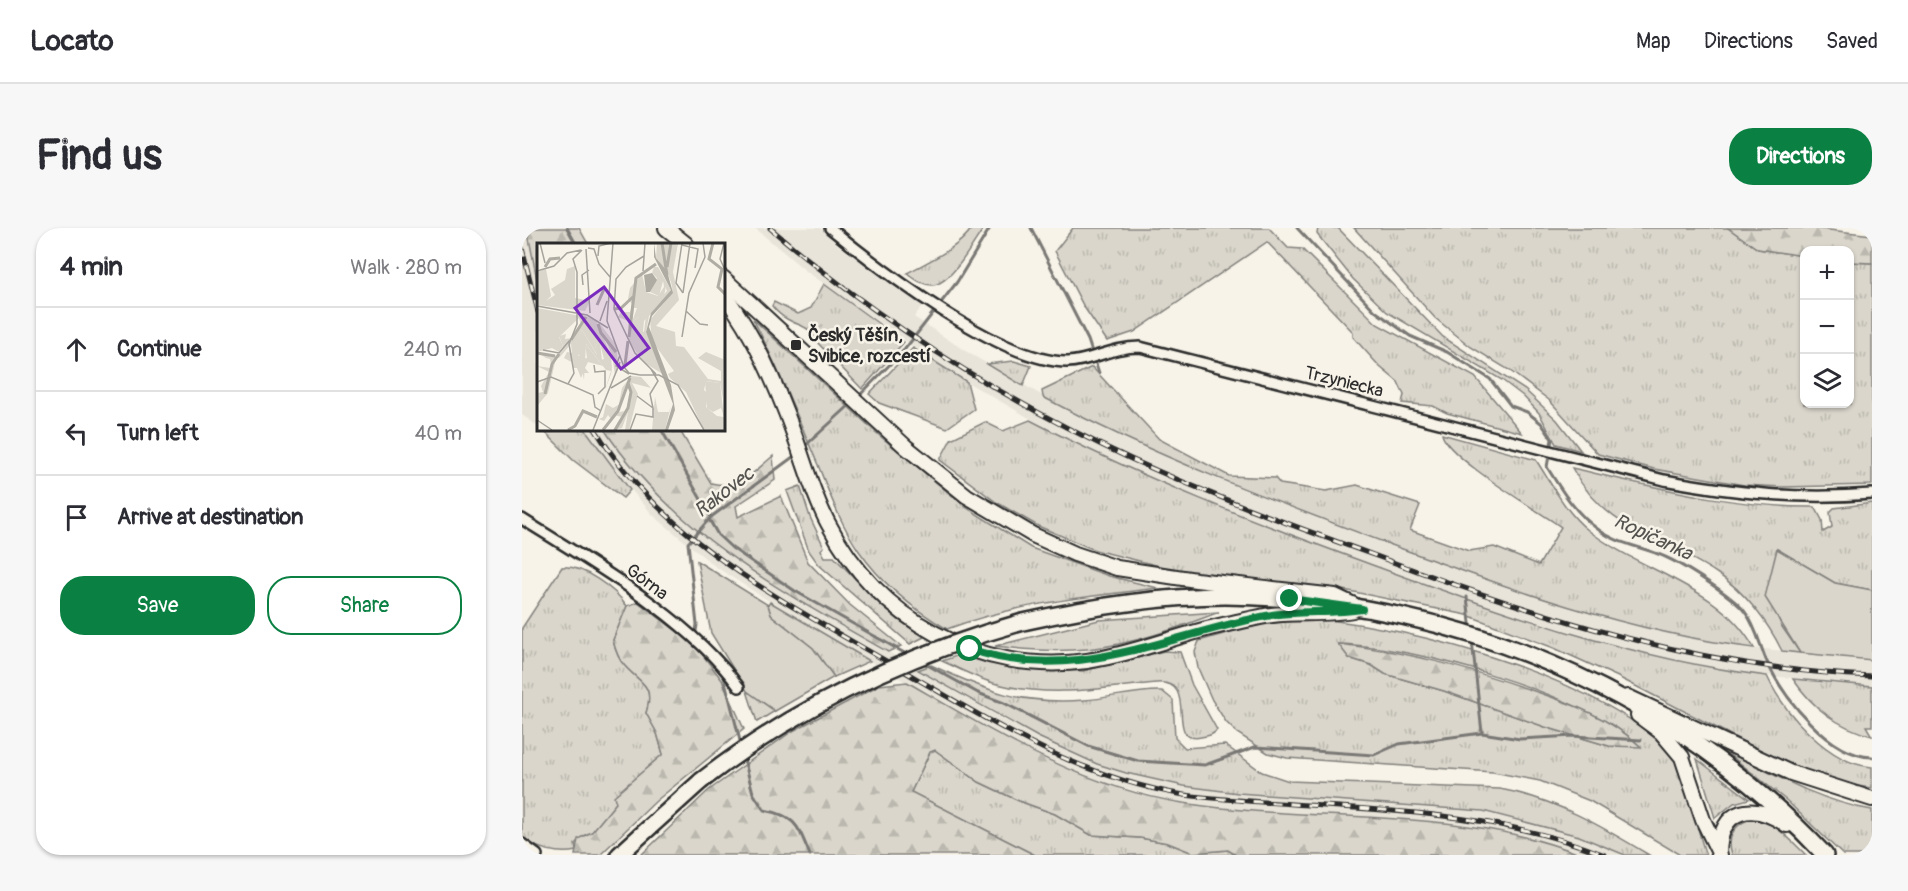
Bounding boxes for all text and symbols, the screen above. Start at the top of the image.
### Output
text: Locato [30,24,114,59]
text: Map [1636,28,1671,55]
text: Directions [1704,28,1793,55]
text: Saved [1826,28,1878,55]
button: Directions [1729,128,1872,185]
text: Find us [36,130,162,182]
inset map [537,243,724,430]
map controls [1800,246,1854,408]
button: + [1800,246,1854,300]
text: 4 min [60,251,123,283]
text: Walk · 280 m [350,255,462,280]
button: − [1800,300,1854,354]
place label: Český Těšín, Svibice, rozcestí [808,323,931,368]
icon: ahead [60,333,93,366]
text: Continue [117,335,201,363]
text: 240 m [403,337,462,362]
marker: Český Těšín, Svibice, rozcestí [789,338,803,352]
button: layers [1800,354,1854,408]
street label: Trzyniecka [1302,361,1386,403]
icon: left [60,417,93,450]
text: Turn left [117,419,199,447]
text: 40 m [415,421,462,446]
water label: Rakovec [689,460,760,523]
icon: arrive [60,501,93,534]
text: Arrive at destination [117,503,303,531]
water label: Ropičanka [1610,508,1698,567]
street label: Górna [621,559,673,605]
button: Save [60,576,255,635]
button: Share [267,576,462,635]
route end [1276,585,1302,611]
route start [956,635,982,661]

